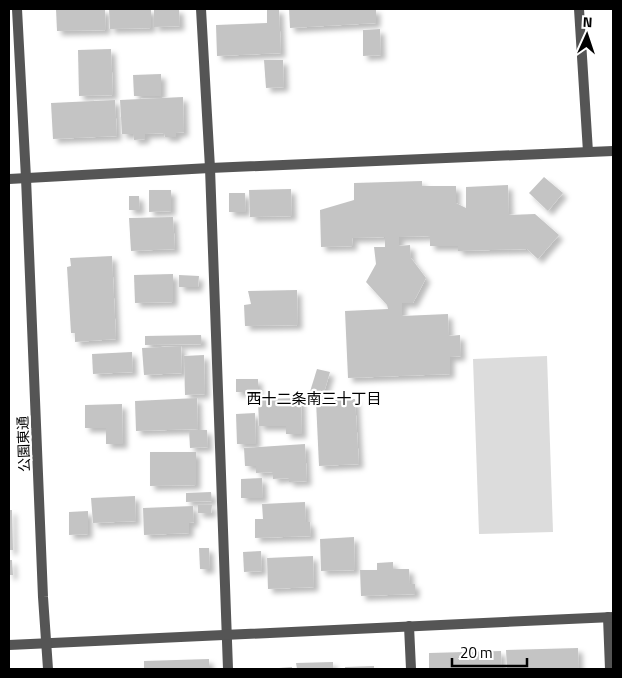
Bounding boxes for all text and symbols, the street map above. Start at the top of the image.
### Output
north arrow [562,10,612,60]
text: N [582,11,593,32]
district label: 西十二条南三十丁目 [246,387,382,410]
street label: 公園東通 [12,416,34,472]
scale bar [452,636,527,668]
text: 20 m [460,641,493,664]

